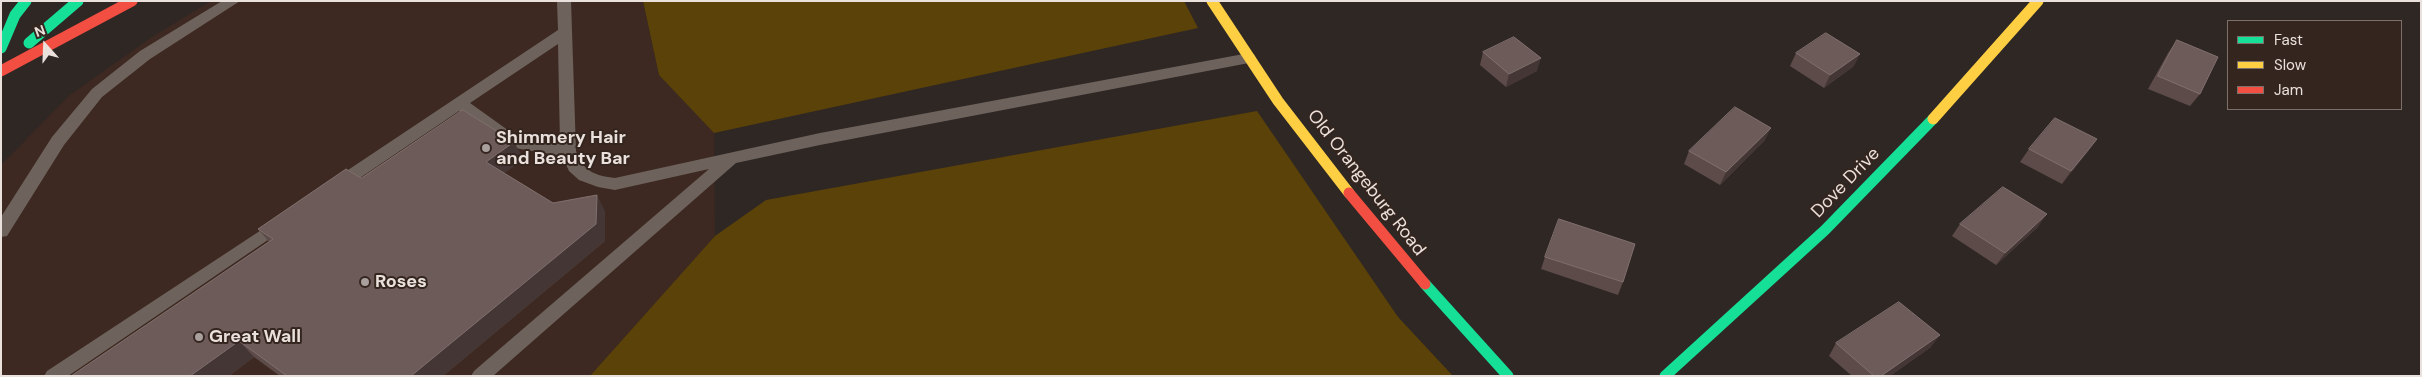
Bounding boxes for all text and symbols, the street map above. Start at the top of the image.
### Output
north arrow [20,20,70,70]
legend [2227,20,2402,110]
text: N [32,21,48,41]
text: Fast [2274,30,2303,50]
text: Slow [2274,55,2306,75]
text: Jam [2274,80,2303,100]
street label: Old Orangeburg Road [1302,106,1430,260]
place label: Shimmery Hair and Beauty Bar [496,127,630,170]
marker: Shimmery Hair and Beauty Bar [480,142,492,154]
street label: Dove Drive [1807,143,1885,223]
place label: Roses [375,271,427,293]
marker: Roses [359,276,371,288]
place label: Great Wall [209,326,301,348]
marker: Great Wall [193,331,205,343]

